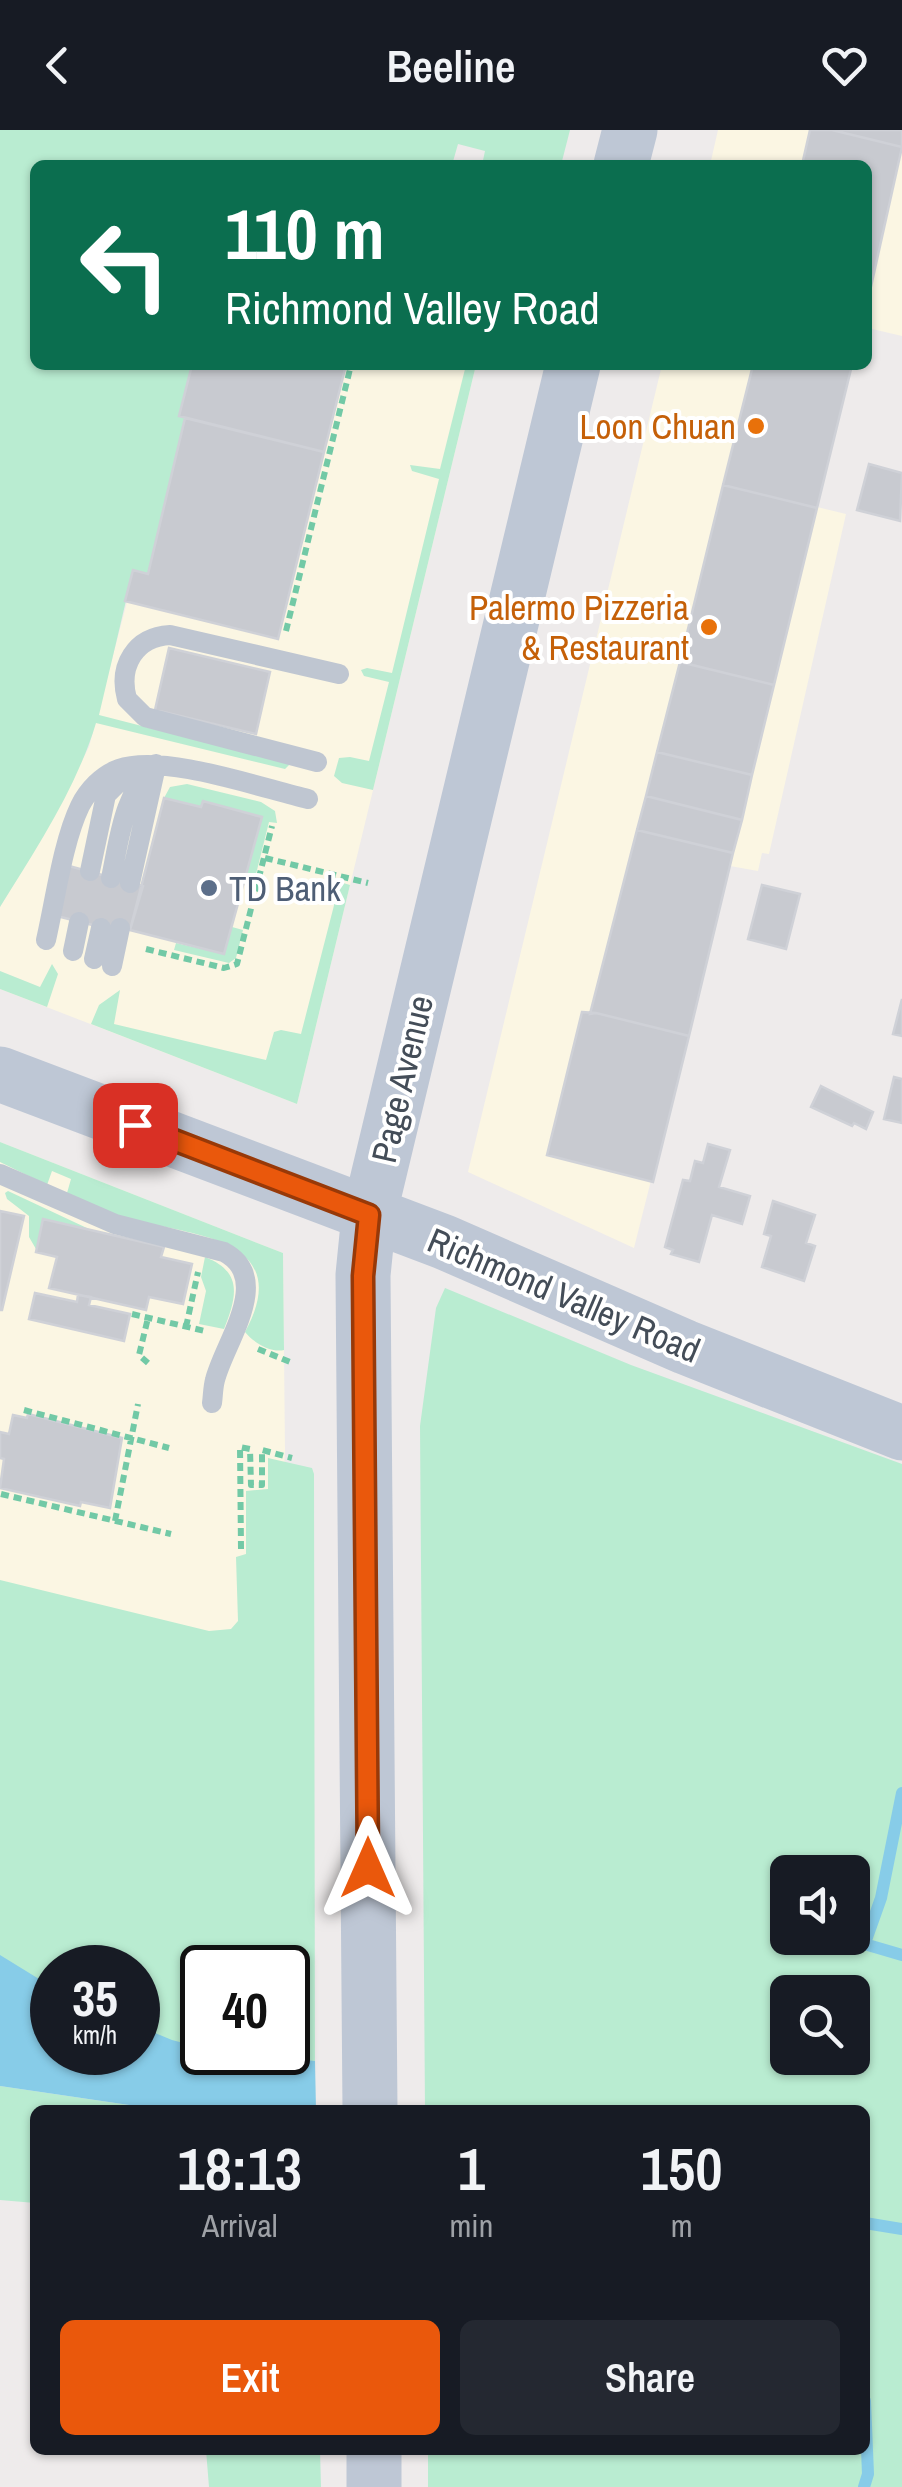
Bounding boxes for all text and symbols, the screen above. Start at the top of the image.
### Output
text: Beeline [386,35,516,96]
icon: back [30,38,85,93]
icon: heart [817,38,872,93]
text: 110 m [225,187,385,281]
icon: left [60,200,190,330]
text: Richmond Valley Road [225,277,600,338]
place label: Loon Chuan [580,403,736,450]
marker: Loon Chuan [745,415,767,437]
place label: Palermo Pizzeria & Restaurant [469,584,689,671]
marker: Palermo Pizzeria & Restaurant [698,616,720,638]
place label: TD Bank [229,865,341,912]
marker: TD Bank [198,877,220,899]
street label: Page Avenue [360,991,444,1167]
pin [93,1083,178,1168]
icon: arrive [108,1098,163,1153]
street label: Richmond Valley Road [421,1216,707,1374]
position arrow [316,1816,420,1920]
map controls [770,1855,870,2075]
button: sound [770,1855,870,1955]
speed limit sign: 40 [180,1945,310,2075]
text: 35 [72,1964,118,2032]
button: search [770,1975,870,2075]
text: km/h [73,2018,117,2052]
text: 18:13 [177,2128,302,2209]
text: 1 [458,2128,485,2209]
text: 150 [641,2128,723,2209]
text: Arrival [202,2204,278,2247]
text: min [450,2204,493,2247]
text: m [671,2204,693,2247]
button: Exit [60,2320,440,2435]
button: Share [460,2320,840,2435]

